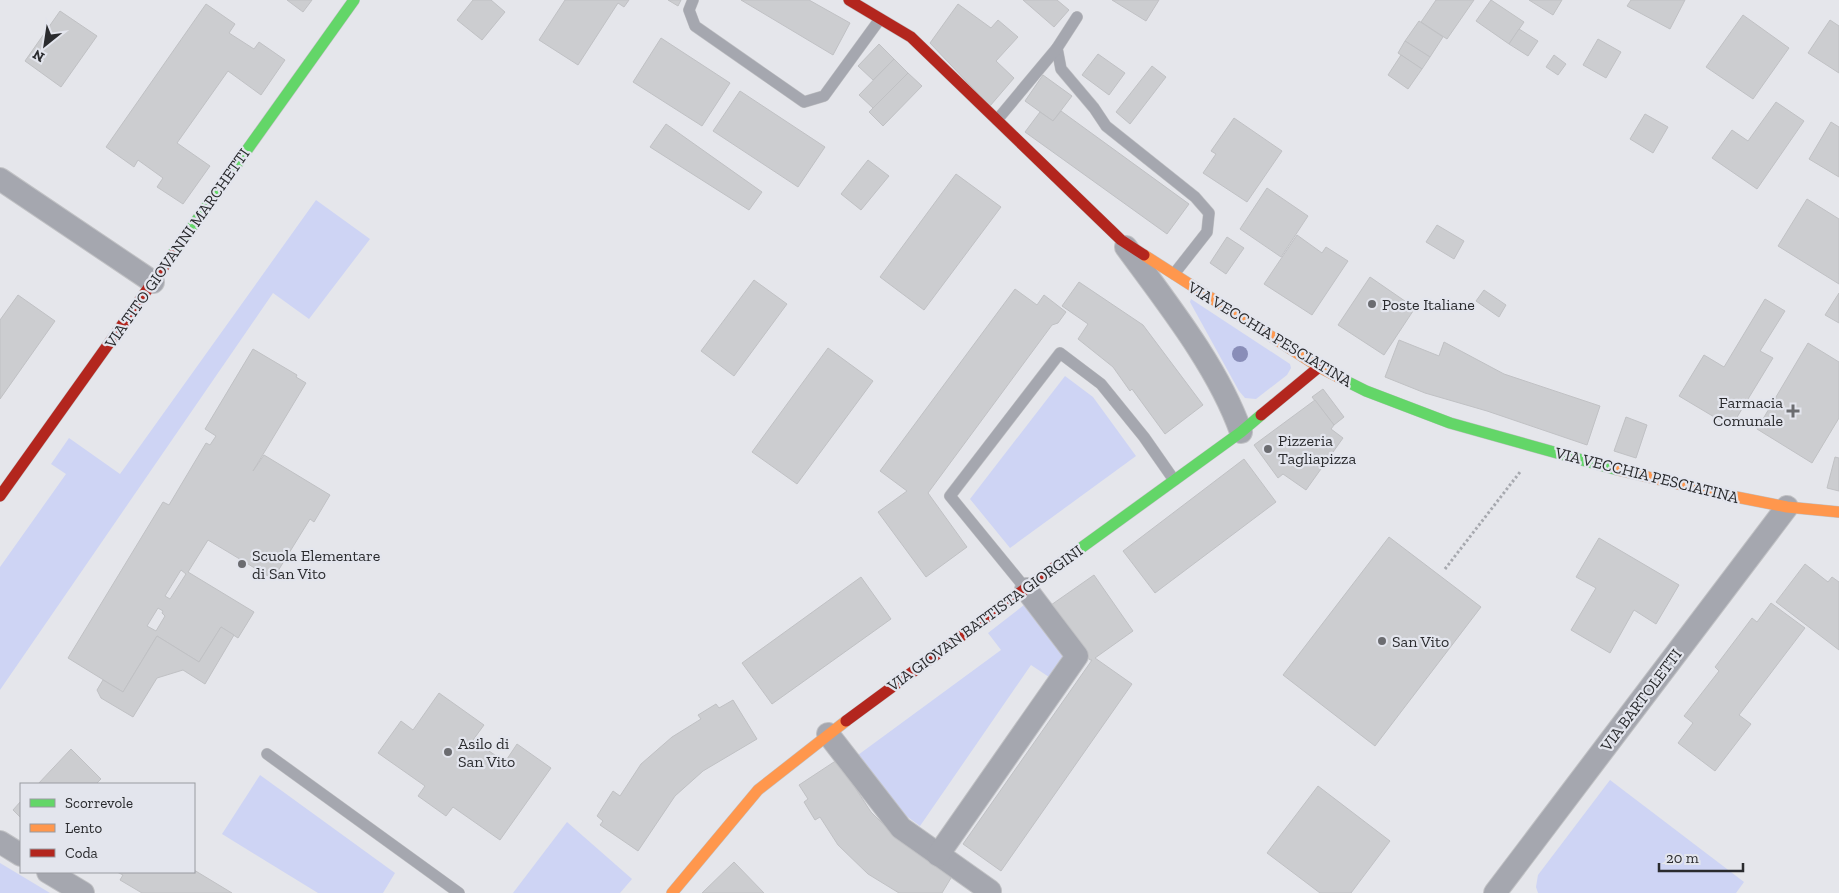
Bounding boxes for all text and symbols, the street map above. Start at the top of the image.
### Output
north arrow [20,20,70,70]
text: N [30,46,48,66]
street label: VIA TITO GIOVANNI MARCHETTI [100,145,253,352]
street label: VIA VECCHIA PESCIATINA [1183,277,1356,391]
place label: Poste Italiane [1382,295,1475,314]
marker: Poste Italiane [1366,298,1378,310]
place label: Farmacia Comunale [1713,393,1783,430]
marker: Farmacia Comunale [1787,405,1799,417]
place label: Pizzeria Tagliapizza [1278,431,1357,468]
marker: Pizzeria Tagliapizza [1262,443,1274,455]
street label: VIA VECCHIA PESCIATINA [1552,443,1741,507]
street label: VIA GIOVAN BATTISTA GIORGINI [883,541,1086,696]
place label: Scuola Elementare di San Vito [252,546,380,583]
marker: Scuola Elementare di San Vito [236,558,248,570]
place label: San Vito [1392,632,1449,651]
marker: San Vito [1376,635,1388,647]
street label: VIA BARTOLETTI [1596,645,1686,756]
place label: Asilo di San Vito [458,734,515,771]
marker: Asilo di San Vito [442,746,454,758]
legend [20,783,195,873]
text: Scorrevole [65,794,133,812]
text: Lento [65,819,102,837]
scale bar [1659,840,1743,872]
text: Coda [65,844,98,862]
text: 20 m [1666,849,1699,867]

